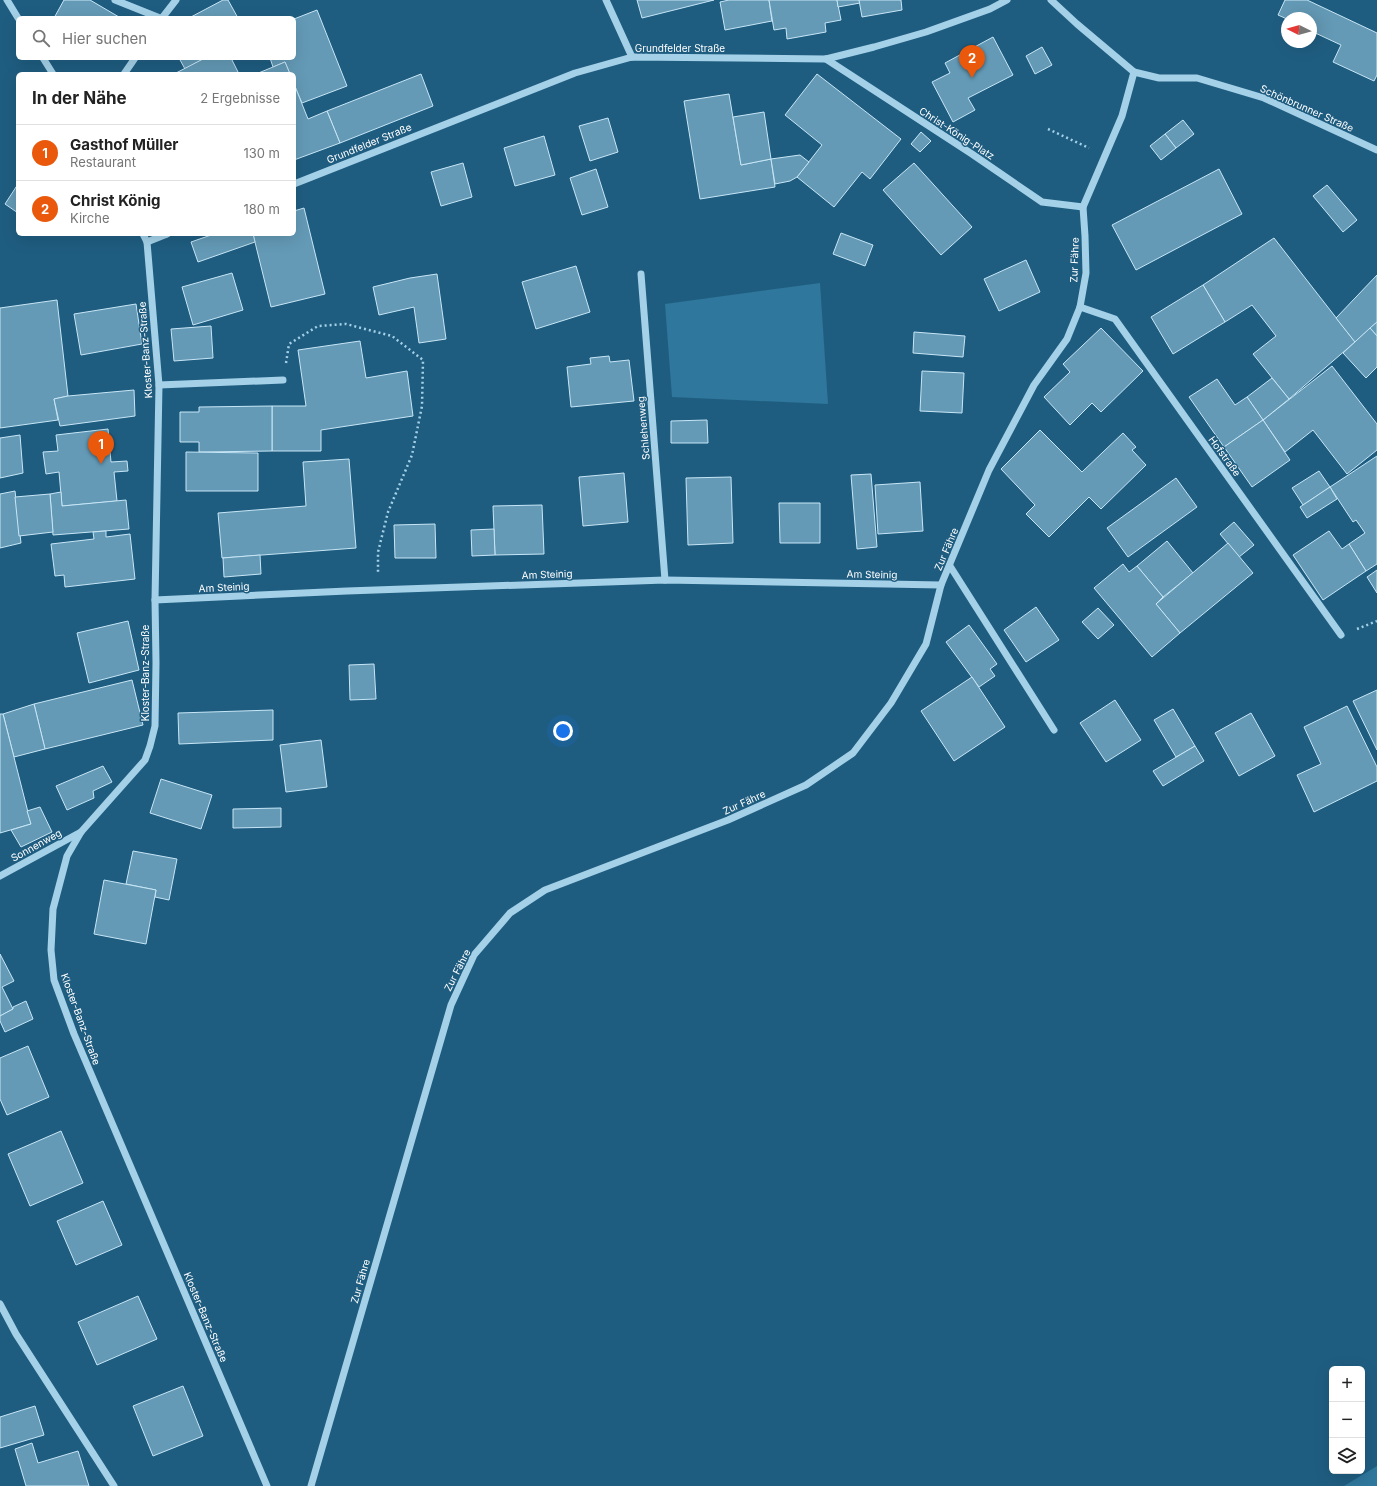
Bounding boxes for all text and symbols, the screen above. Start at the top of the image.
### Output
north arrow [1281,12,1317,48]
search box [16,16,296,60]
icon: search [30,27,52,49]
text: Hier suchen [62,29,147,48]
street label: Grundfelder Straße [635,42,725,54]
pin: 2 [959,45,985,78]
street label: Schönbrunner Straße [1258,82,1356,134]
text: In der Nähe [32,88,127,108]
text: 2 Ergebnisse [200,90,280,106]
street label: Christ-König-Platz [917,104,997,162]
street label: Grundfelder Straße [325,120,413,165]
text: Gasthof Müller [70,135,178,154]
text: 1 [42,145,48,161]
text: 130 m [243,145,280,161]
text: Restaurant [70,154,136,170]
text: Christ König [70,191,160,210]
text: 2 [41,201,49,217]
text: 180 m [243,201,280,217]
text: Kirche [70,210,109,226]
street label: Zur Fähre [1067,237,1081,283]
street label: Kloster-Banz-Straße [136,301,154,399]
street label: Schlehenweg [634,396,652,460]
pin: 1 [88,431,114,464]
street label: Hofstraße [1206,434,1244,479]
street label: Zur Fähre [932,526,960,572]
street label: Am Steinig [521,567,573,581]
street label: Am Steinig [847,568,897,580]
street label: Am Steinig [198,580,250,594]
street label: Kloster-Banz-Straße [139,625,151,721]
your location [553,721,573,741]
street label: Zur Fähre [721,787,767,817]
street label: Sonnenweg [9,826,63,864]
street label: Zur Fähre [441,947,473,993]
street label: Kloster-Banz-Straße [59,972,103,1067]
street label: Zur Fähre [348,1257,372,1304]
street label: Kloster-Banz-Straße [182,1270,230,1364]
map controls [1329,1366,1365,1474]
button: + [1329,1366,1365,1402]
button: − [1329,1402,1365,1438]
button: layers [1329,1438,1365,1474]

